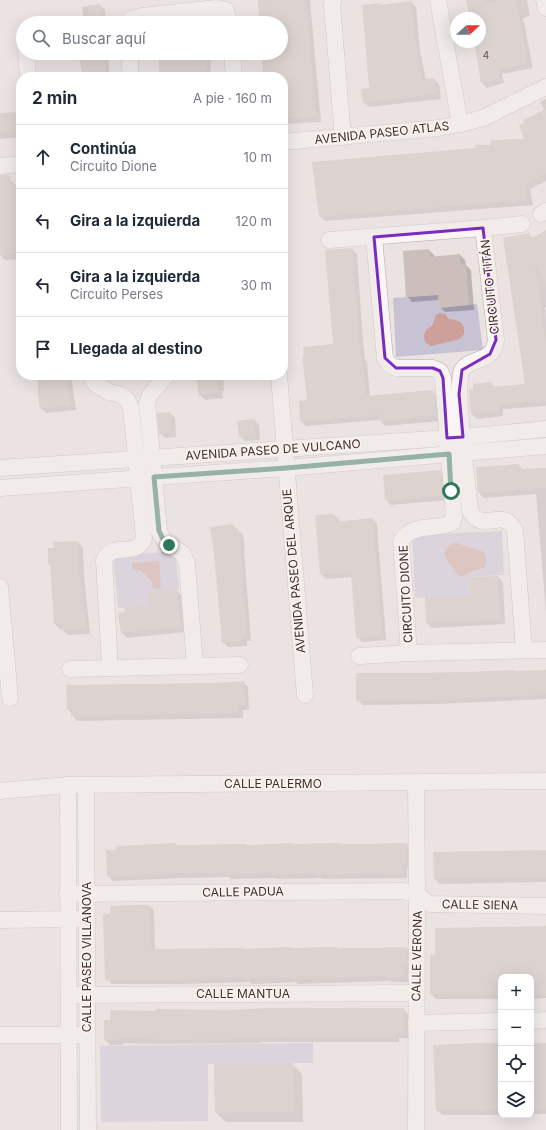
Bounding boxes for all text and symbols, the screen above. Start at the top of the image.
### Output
north arrow [450,12,486,48]
search box [16,16,288,60]
icon: search [30,27,52,49]
text: Buscar aquí [62,29,146,48]
house number: 4 [483,49,489,61]
text: 2 min [32,88,77,108]
text: A pie · 160 m [193,90,272,106]
street label: AVENIDA PASEO ATLAS [314,118,450,147]
text: Continúa [70,139,137,158]
icon: ahead [32,146,54,168]
text: 10 m [243,149,272,165]
text: Circuito Dione [70,158,157,174]
icon: left [32,210,54,232]
text: Gira a la izquierda [70,211,200,230]
text: 120 m [236,213,272,229]
street label: CIRCUITO TITÁN [477,239,502,335]
text: Gira a la izquierda [70,267,200,286]
icon: left [32,274,54,296]
text: 30 m [241,277,272,293]
text: Circuito Perses [70,286,163,302]
icon: arrive [32,338,54,360]
text: Llegada al destino [70,339,203,358]
street label: AVENIDA PASEO DE VULCANO [185,436,361,463]
route start [442,482,460,500]
street label: AVENIDA PASEO DEL ARQUE [279,488,308,654]
route end [160,536,178,554]
street label: CIRCUITO DIONE [395,545,416,643]
street label: CALLE PALERMO [224,776,322,791]
street label: CALLE PASEO VILLANOVA [79,882,94,1032]
street label: CALLE PADUA [202,883,284,900]
street label: CALLE SIENA [442,896,518,913]
street label: CALLE VERONA [408,911,425,1001]
map controls [498,974,534,1118]
button: + [498,974,534,1010]
street label: CALLE MANTUA [196,986,290,1001]
button: − [498,1010,534,1046]
button: locate [498,1046,534,1082]
button: layers [498,1082,534,1118]

